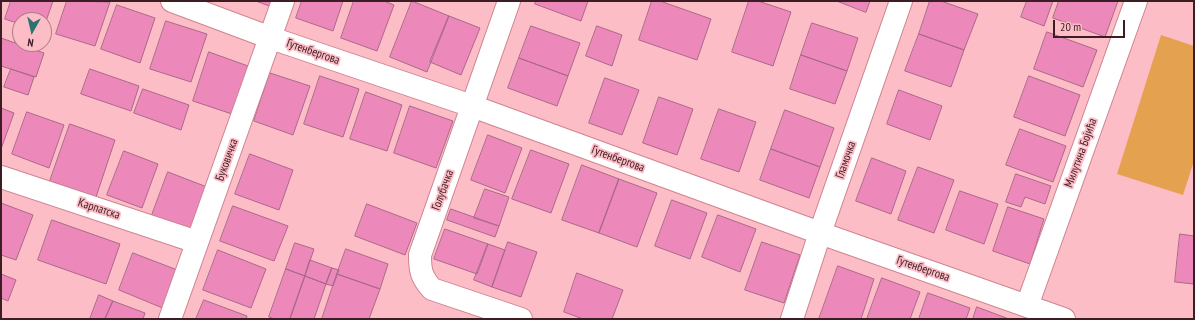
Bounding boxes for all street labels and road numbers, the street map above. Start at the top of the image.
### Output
street label: Гутенбергова [285,36,341,68]
street label: Милутина Бојића [1062,116,1100,190]
street label: Буковичка [213,137,241,183]
street label: Гламочка [833,139,859,181]
street label: Гутенбергова [590,143,646,175]
street label: Голубачка [429,168,457,212]
street label: Карпатска [76,195,122,223]
street label: Гутенбергова [895,253,951,285]

